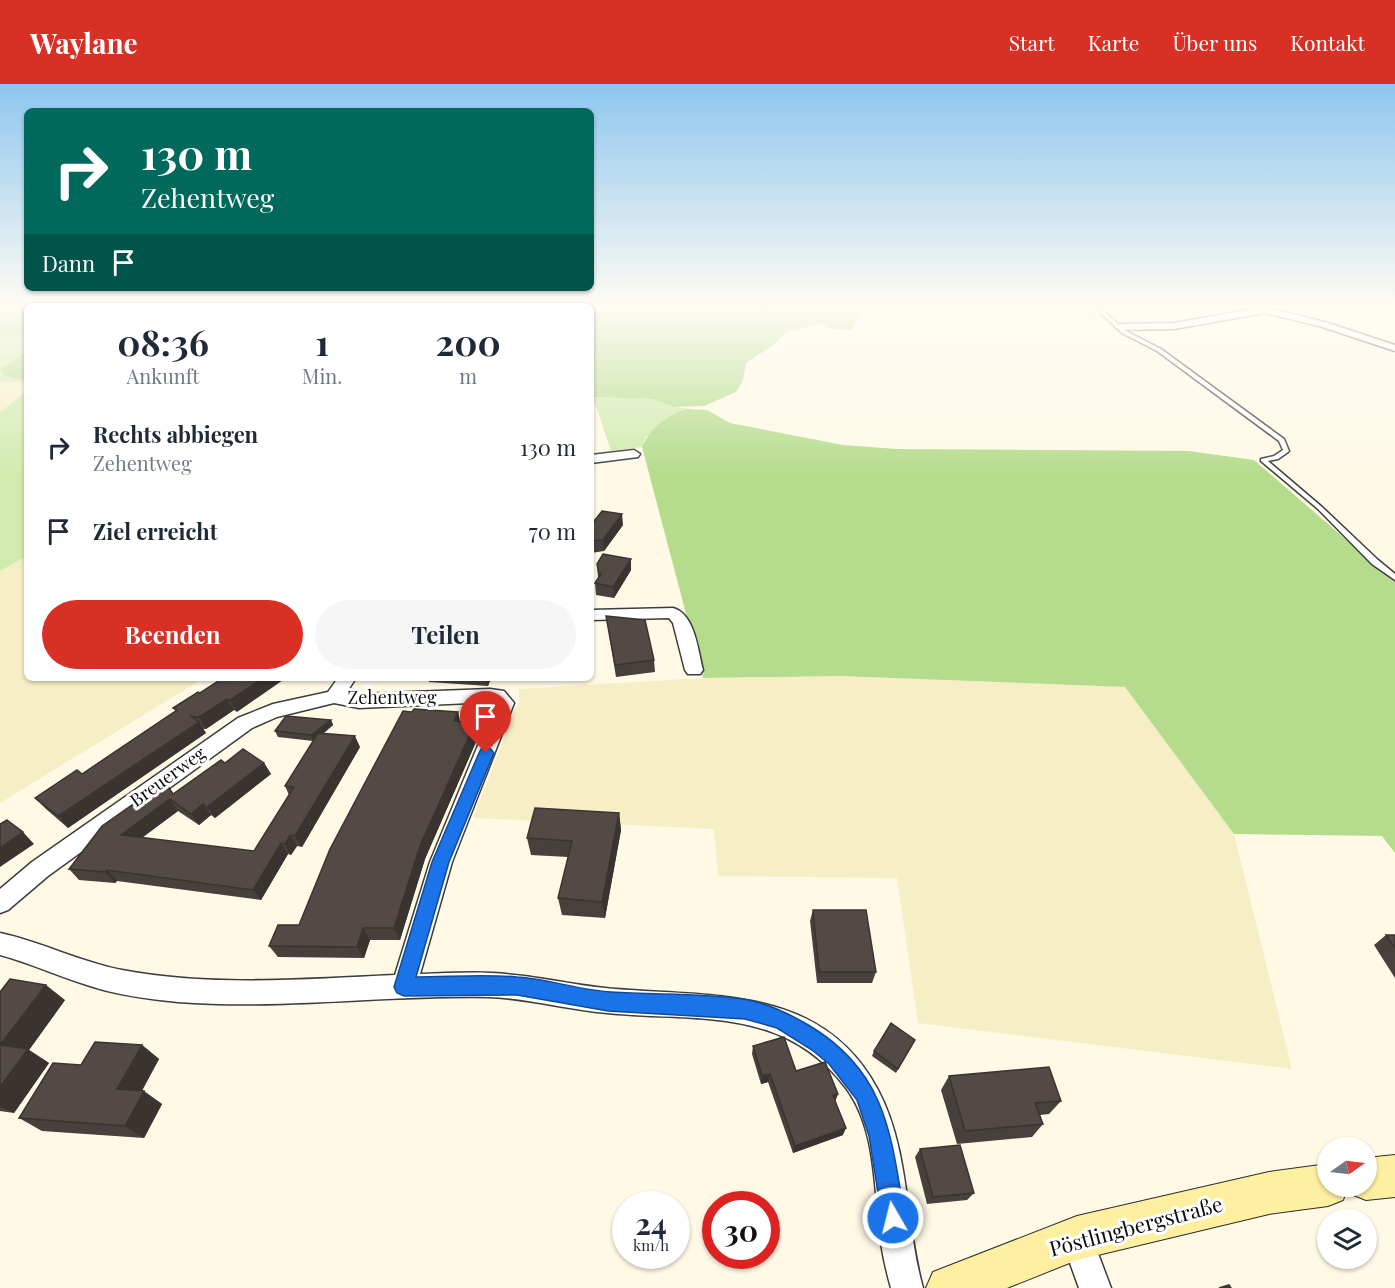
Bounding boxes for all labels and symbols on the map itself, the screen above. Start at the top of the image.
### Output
street label: Zehentweg [348,685,437,709]
pin [460,691,511,753]
street label: Breuerweg [125,740,210,812]
north arrow [1317,1137,1377,1197]
position arrow [861,1186,925,1250]
street label: Pöstlingbergstraße [1046,1188,1225,1262]
speed limit sign: 30 [702,1191,780,1269]

